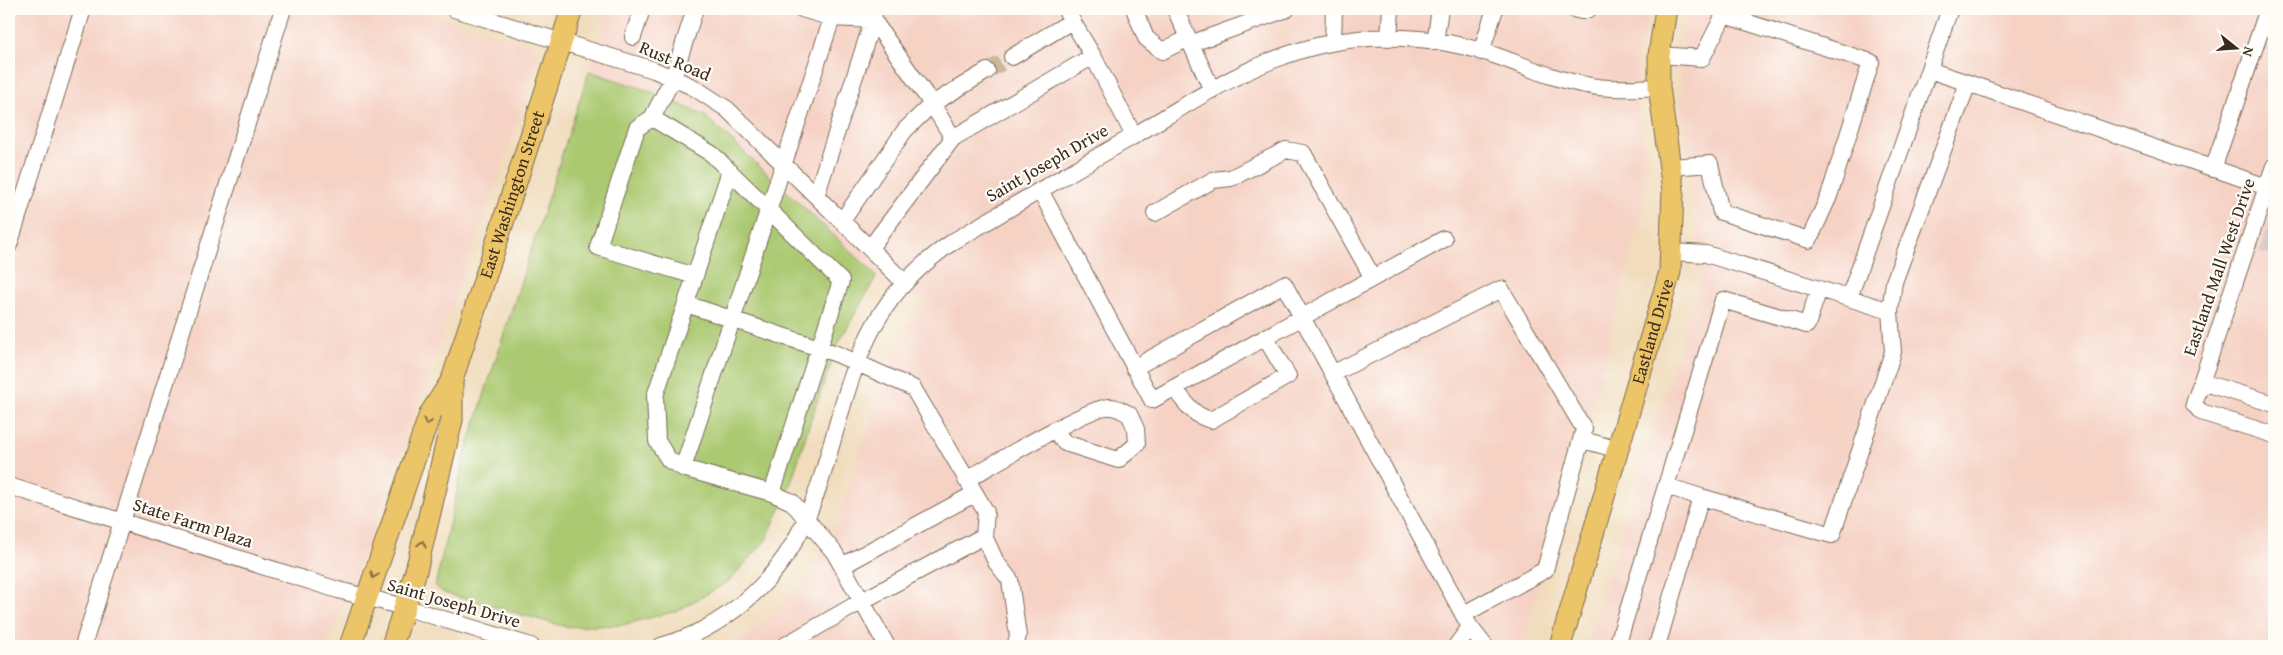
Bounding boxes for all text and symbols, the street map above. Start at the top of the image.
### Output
north arrow [2210,22,2260,72]
street label: Rust Road [635,33,715,88]
text: N [2237,44,2259,60]
street label: East Washington Street [472,106,552,282]
street label: Saint Joseph Drive [981,117,1113,209]
street label: Eastland Mall West Drive [2175,174,2262,359]
street label: Eastland Drive [1624,275,1680,387]
one-way arrow [423,417,433,426]
street label: State Farm Plaza [130,490,257,555]
one-way arrow [416,539,427,548]
one-way arrow [370,570,380,579]
street label: Saint Joseph Drive [384,571,524,634]

